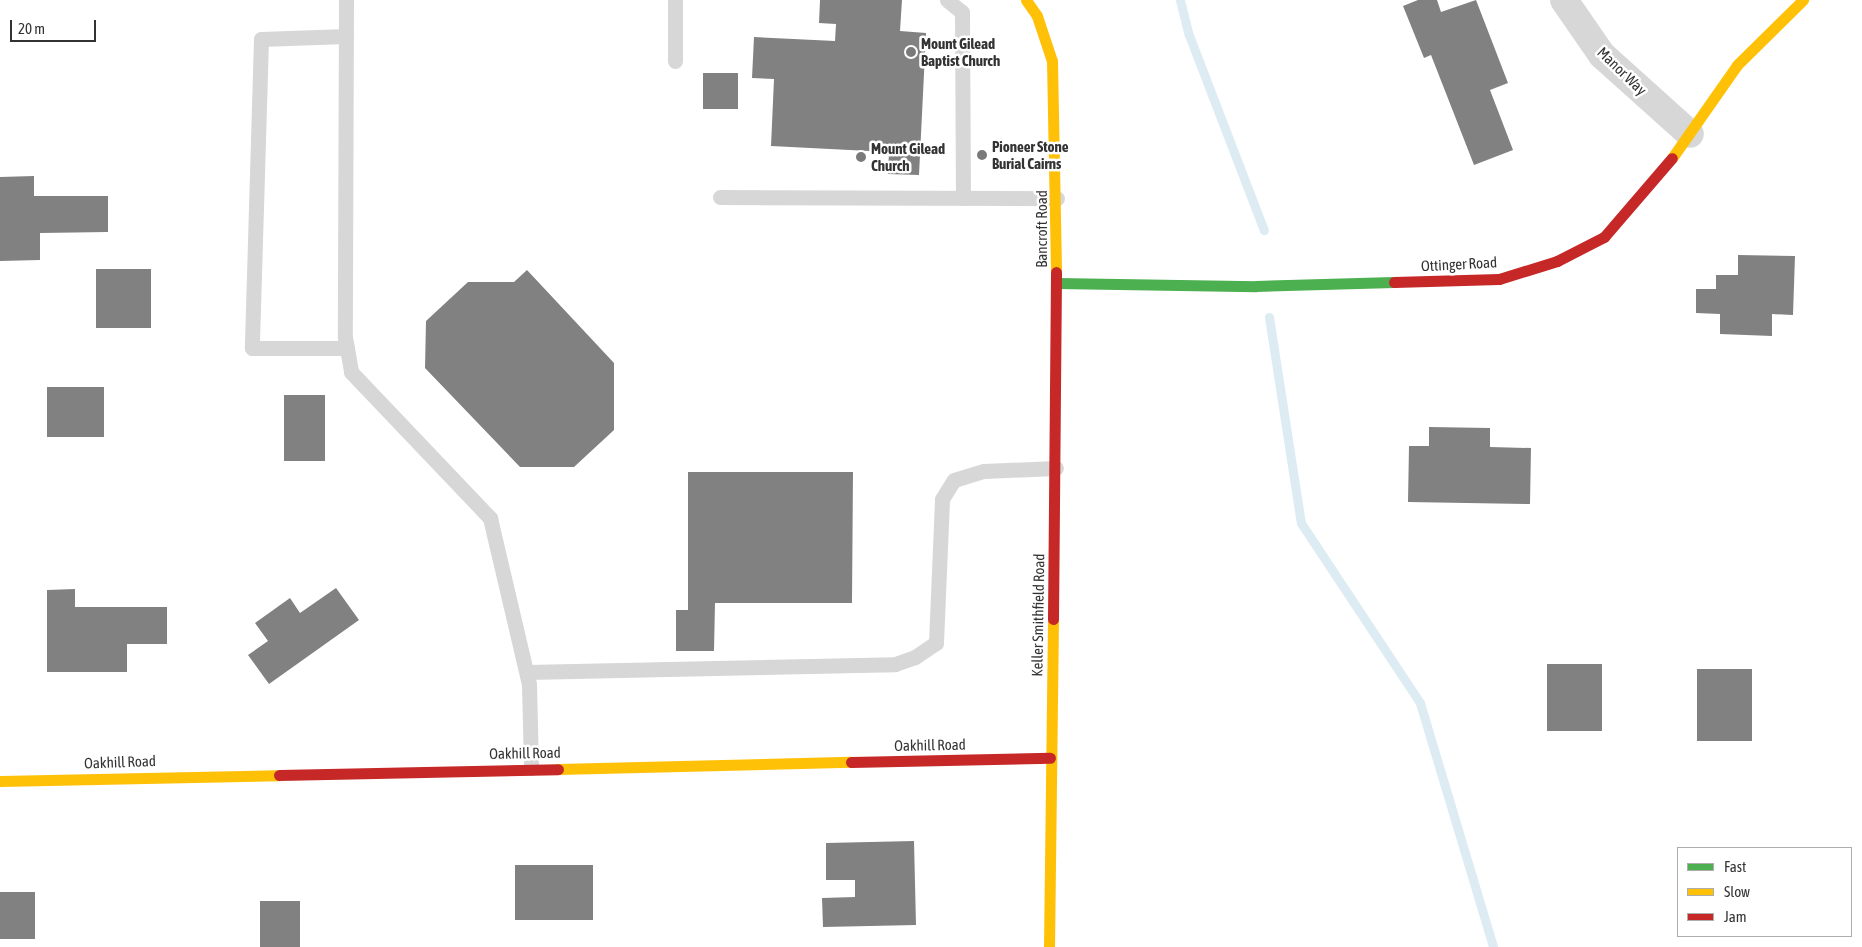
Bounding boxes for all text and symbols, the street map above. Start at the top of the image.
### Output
scale bar [12,10,99,42]
text: 20 m [18,20,45,37]
place label: Mount Gilead Baptist Church [921,34,1000,69]
street label: Manor Way [1594,43,1650,99]
marker: Mount Gilead Baptist Church [905,46,917,58]
place label: Pioneer Stone Burial Cairns [992,137,1069,172]
place label: Mount Gilead Church [871,139,945,174]
marker: Pioneer Stone Burial Cairns [976,149,988,161]
marker: Mount Gilead Church [855,151,867,163]
street label: Bancroft Road [1033,190,1051,268]
street label: Ottinger Road [1420,253,1498,275]
street label: Keller Smithfield Road [1028,553,1048,677]
street label: Oakhill Road [894,735,966,755]
street label: Oakhill Road [489,743,561,763]
street label: Oakhill Road [84,752,156,772]
legend [1677,847,1852,937]
text: Fast [1724,858,1746,875]
text: Slow [1724,883,1750,900]
text: Jam [1724,908,1747,925]

